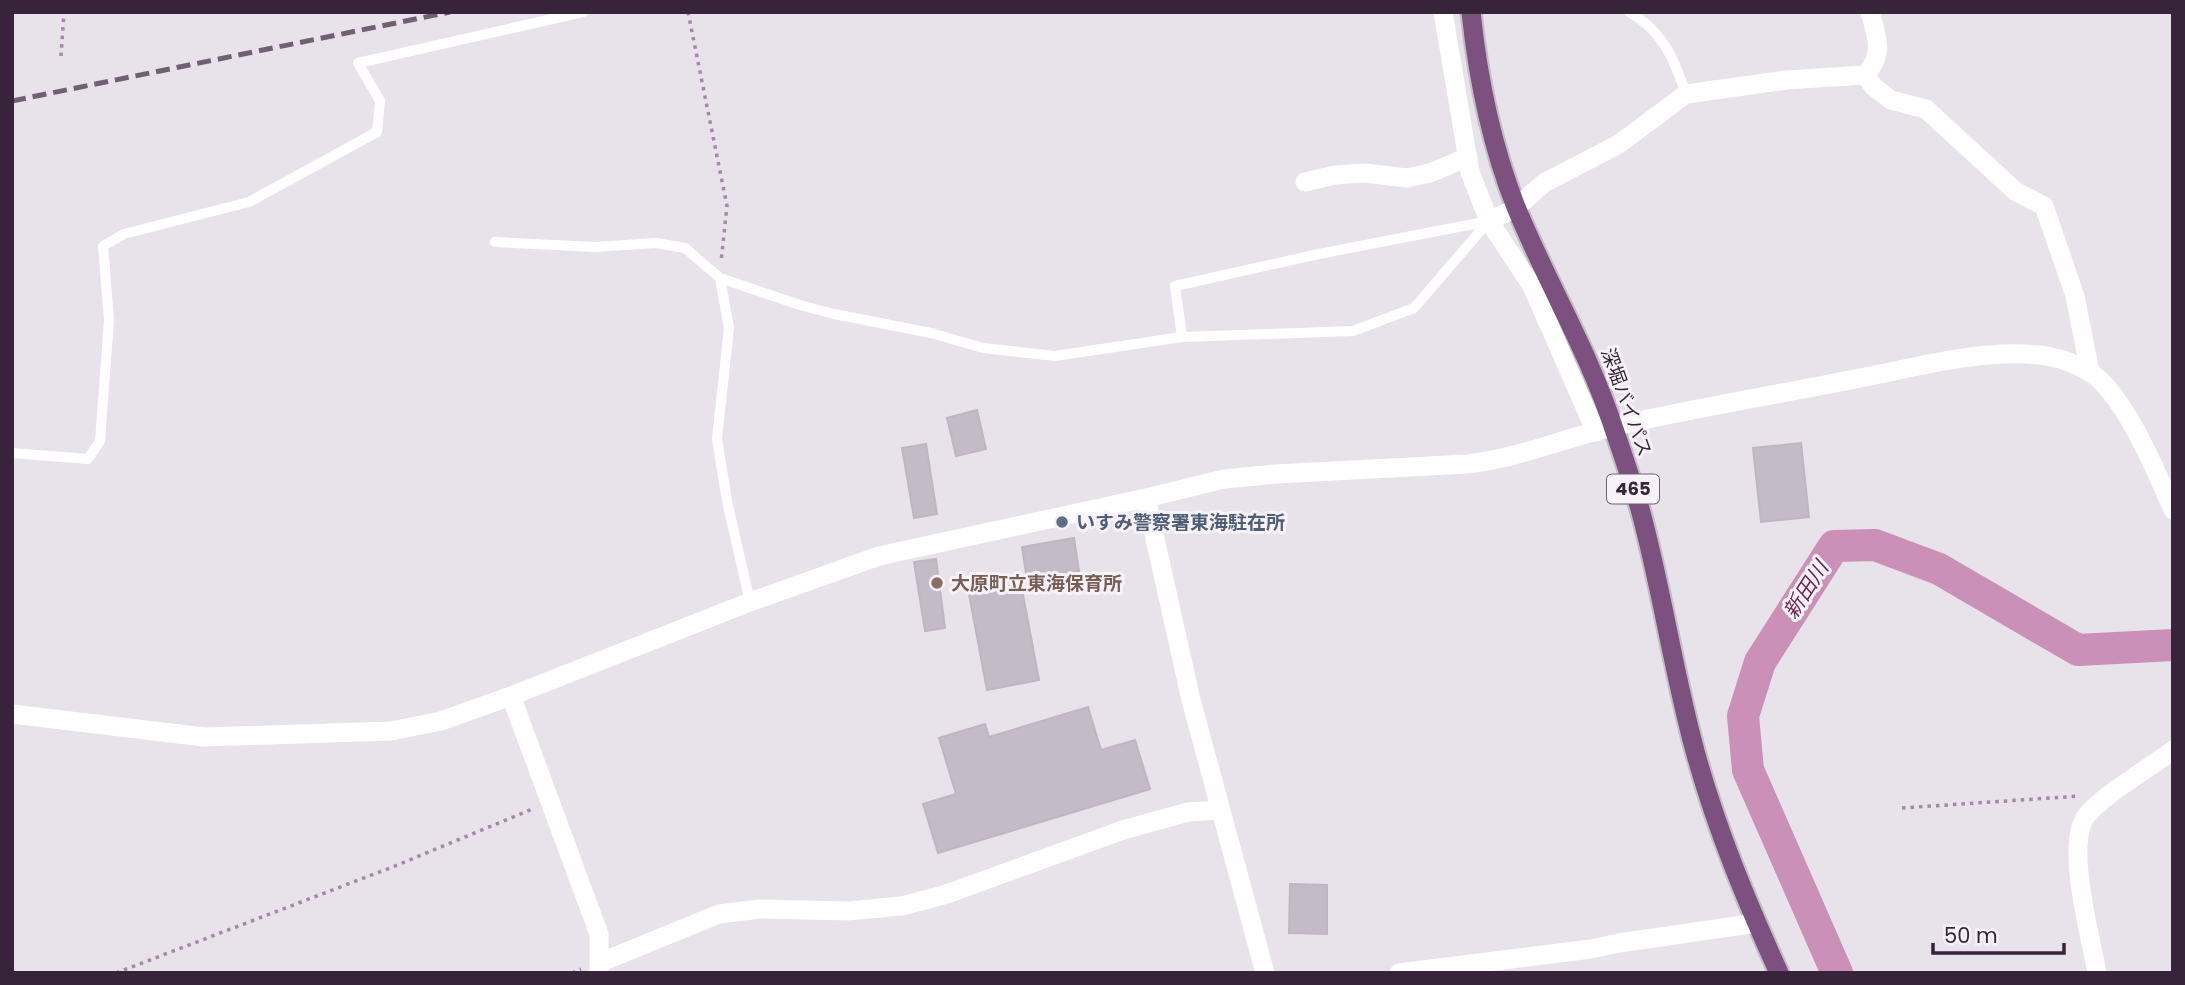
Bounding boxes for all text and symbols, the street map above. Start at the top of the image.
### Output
street label: 深堀バイパス [1594,344,1659,460]
road number: 465 [1607,475,1659,504]
place label: いすみ警察署東海駐在所 [1076,509,1285,536]
marker: いすみ警察署東海駐在所 [1054,514,1070,530]
water label: 新田川 [1776,554,1836,624]
place label: 大原町立東海保育所 [951,570,1122,597]
marker: 大原町立東海保育所 [929,575,945,591]
scale bar [1933,912,2064,956]
text: 50 m [1944,921,1998,950]

